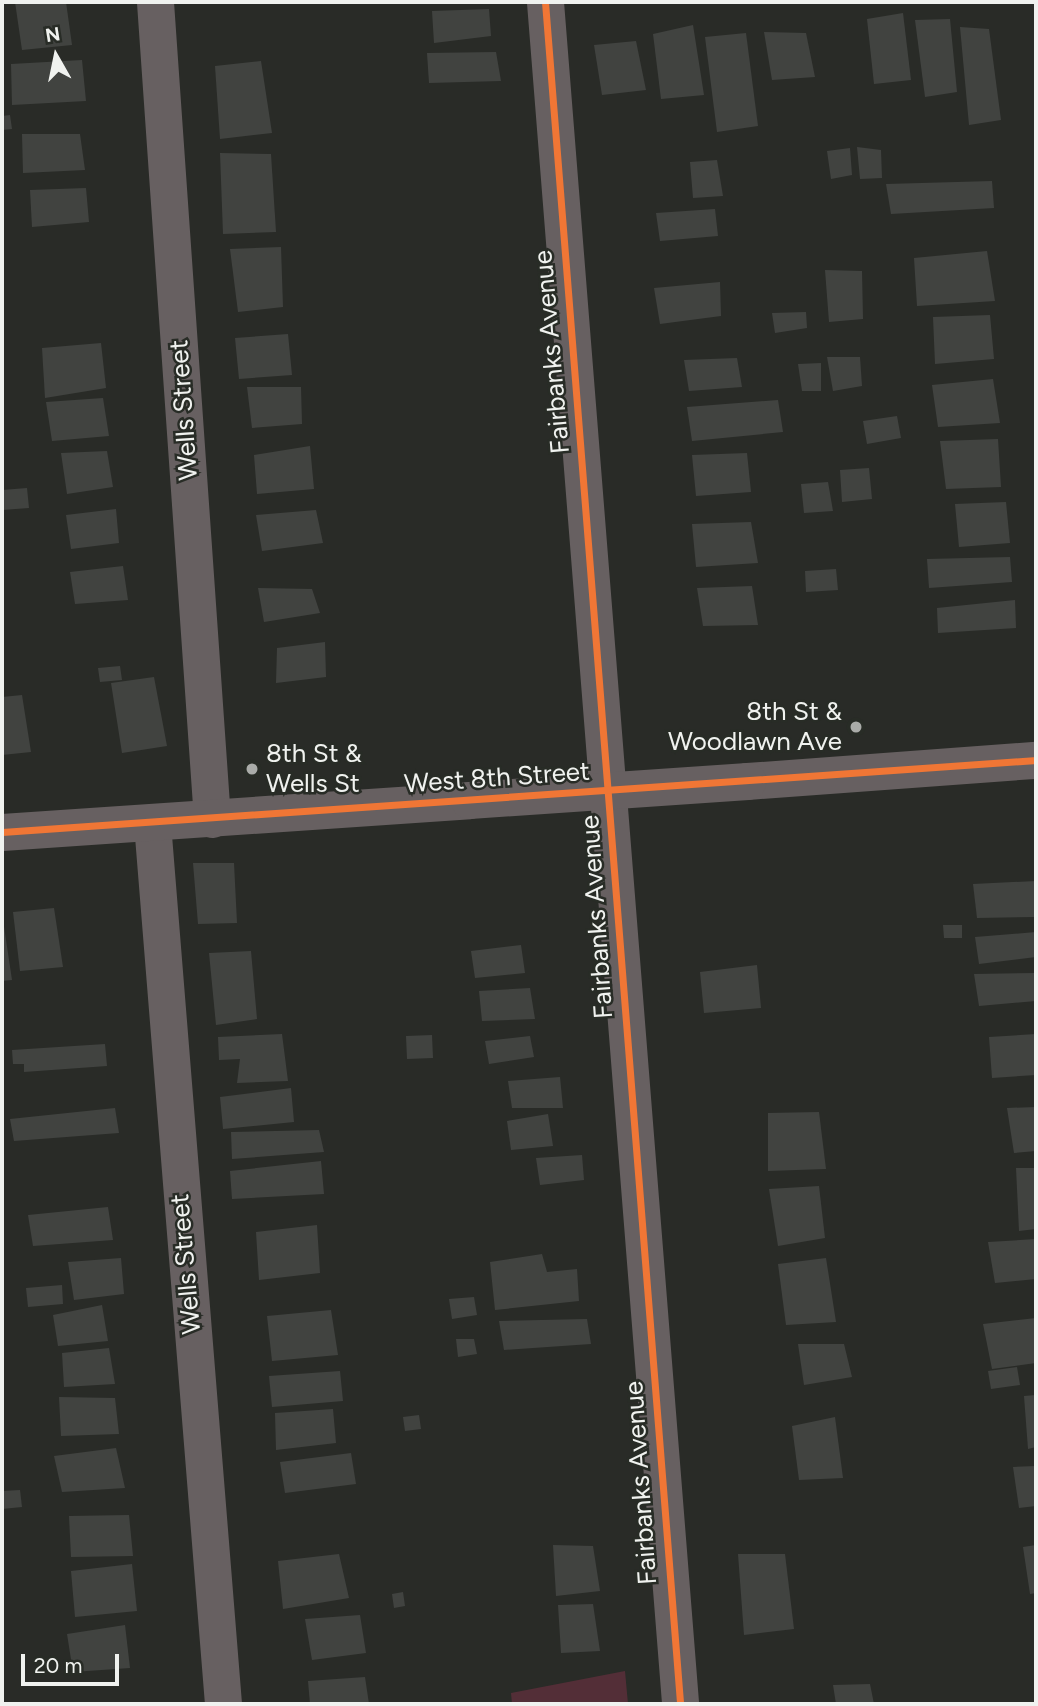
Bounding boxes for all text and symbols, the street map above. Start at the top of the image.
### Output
north arrow [21,21,91,91]
text: N [44,22,62,47]
street label: Fairbanks Avenue [528,249,576,455]
street label: Wells Street [164,339,204,481]
place label: 8th St & Woodlawn Ave [668,696,842,758]
marker: 8th St & Woodlawn Ave [848,719,864,735]
place label: 8th St & Wells St [266,738,362,800]
street label: West 8th Street [403,756,591,800]
marker: 8th St & Wells St [244,761,260,777]
street label: Fairbanks Avenue [574,814,620,1020]
street label: Wells Street [164,1192,208,1336]
street label: Fairbanks Avenue [618,1380,664,1586]
scale bar [24,1640,122,1684]
text: 20 m [34,1653,82,1678]

